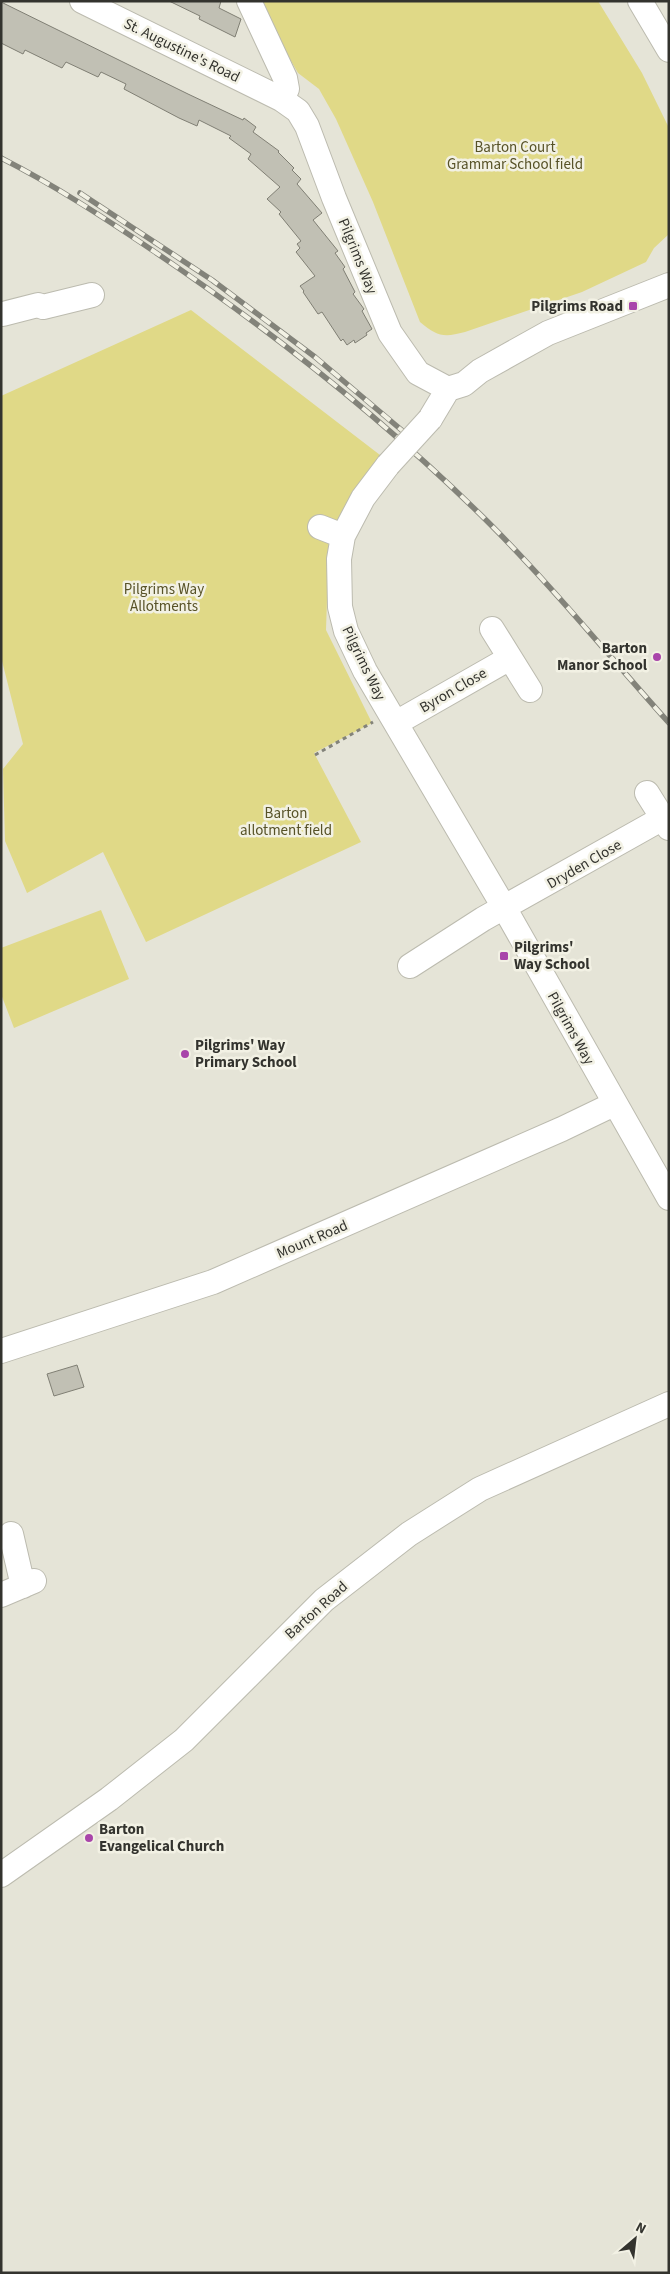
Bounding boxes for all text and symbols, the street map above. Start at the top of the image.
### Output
street label: St. Augustine's Road [120,13,243,88]
park label: Barton Court Grammar School field [447,137,583,175]
street label: Pilgrims Way [333,215,382,297]
place label: Pilgrims Road [531,296,623,317]
marker: Pilgrims Road [627,300,639,312]
park label: Pilgrims Way Allotments [124,579,204,617]
street label: Pilgrims Way [337,623,391,704]
place label: Barton Manor School [557,638,648,676]
marker: Barton Manor School [651,651,663,663]
street label: Byron Close [416,663,491,718]
park label: Barton allotment field [240,803,332,841]
street label: Dryden Close [543,835,625,894]
place label: Pilgrims' Way School [514,937,590,975]
marker: Pilgrims' Way School [498,950,510,962]
street label: Pilgrims Way [542,988,599,1068]
place label: Pilgrims' Way Primary School [195,1035,297,1073]
marker: Pilgrims' Way Primary School [179,1048,191,1060]
street label: Mount Road [273,1215,351,1264]
street label: Barton Road [280,1576,352,1644]
place label: Barton Evangelical Church [99,1819,224,1857]
marker: Barton Evangelical Church [83,1832,95,1844]
north arrow [610,2214,660,2264]
text: N [632,2217,649,2239]

